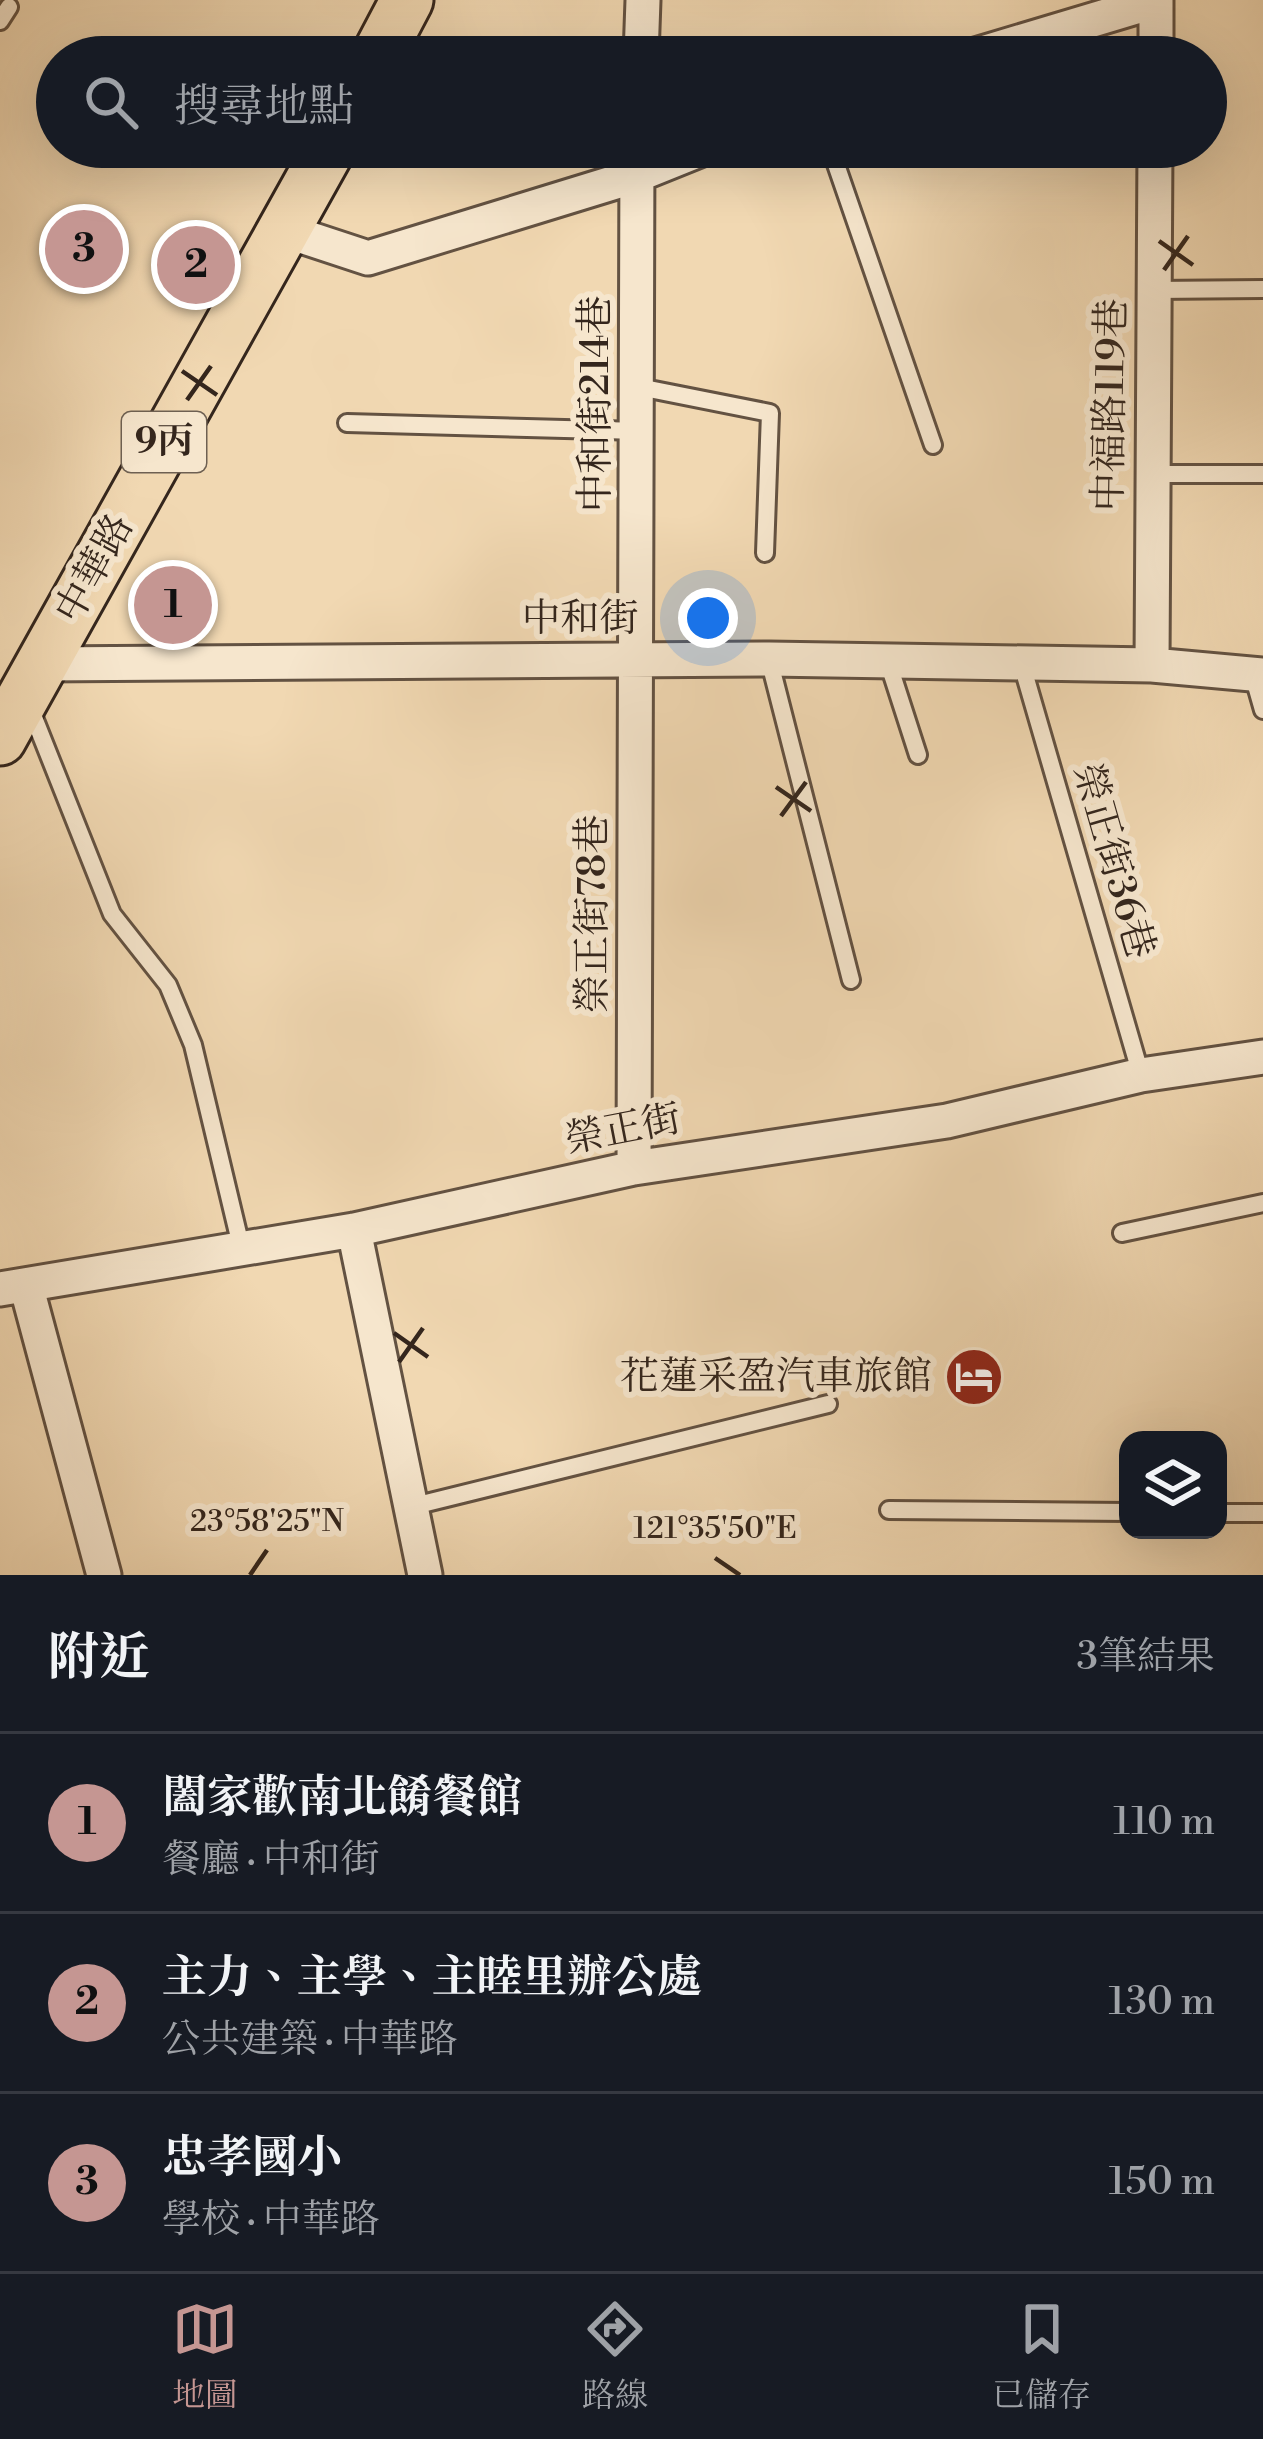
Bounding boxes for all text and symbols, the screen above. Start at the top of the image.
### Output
search box [36,36,1227,168]
icon: search [78,69,144,135]
text: 搜尋地點 [174,79,354,136]
pin: 3 [45,204,123,294]
pin: 2 [157,220,235,310]
street label: 中和街214巷 [572,295,621,513]
street label: 中福路119巷 [1085,298,1137,512]
road number: 9丙 [122,412,206,472]
street label: 中華路 [45,506,145,632]
pin: 1 [134,560,212,650]
your location [678,588,738,648]
street label: 中和街 [521,595,639,644]
street label: 榮正街36巷 [1062,758,1164,964]
street label: 榮正街78巷 [569,815,618,1013]
street label: 榮正街 [561,1095,685,1165]
hotel icon: 花蓮采盈汽車旅館 [943,1346,1005,1408]
place label: 花蓮采盈汽車旅館 [620,1353,932,1402]
map controls [1119,1431,1227,1539]
button: layers [1119,1431,1227,1539]
text: 23°58'25"N [190,1503,344,1541]
text: 121°35'50"E [633,1510,797,1548]
text: 附近 [48,1627,150,1691]
text: 3筆結果 [1076,1633,1215,1682]
text: 闔家歡南北餚餐館 [162,1770,522,1827]
text: 1 [78,1798,96,1847]
text: 110 m [1113,1798,1215,1847]
text: 餐廳 · 中和街 [162,1836,380,1885]
text: 主力、主學、主睦里辦公處 [162,1950,702,2007]
text: 2 [75,1978,99,2027]
text: 130 m [1109,1978,1215,2027]
text: 公共建築 · 中華路 [162,2016,458,2065]
text: 忠孝國小 [162,2130,342,2187]
text: 3 [75,2158,99,2207]
text: 150 m [1109,2158,1215,2207]
text: 學校 · 中華路 [162,2196,380,2245]
tab: 地圖 [172,2296,238,2417]
tab: 路線 [582,2296,648,2417]
tab: 已儲存 [992,2296,1091,2417]

